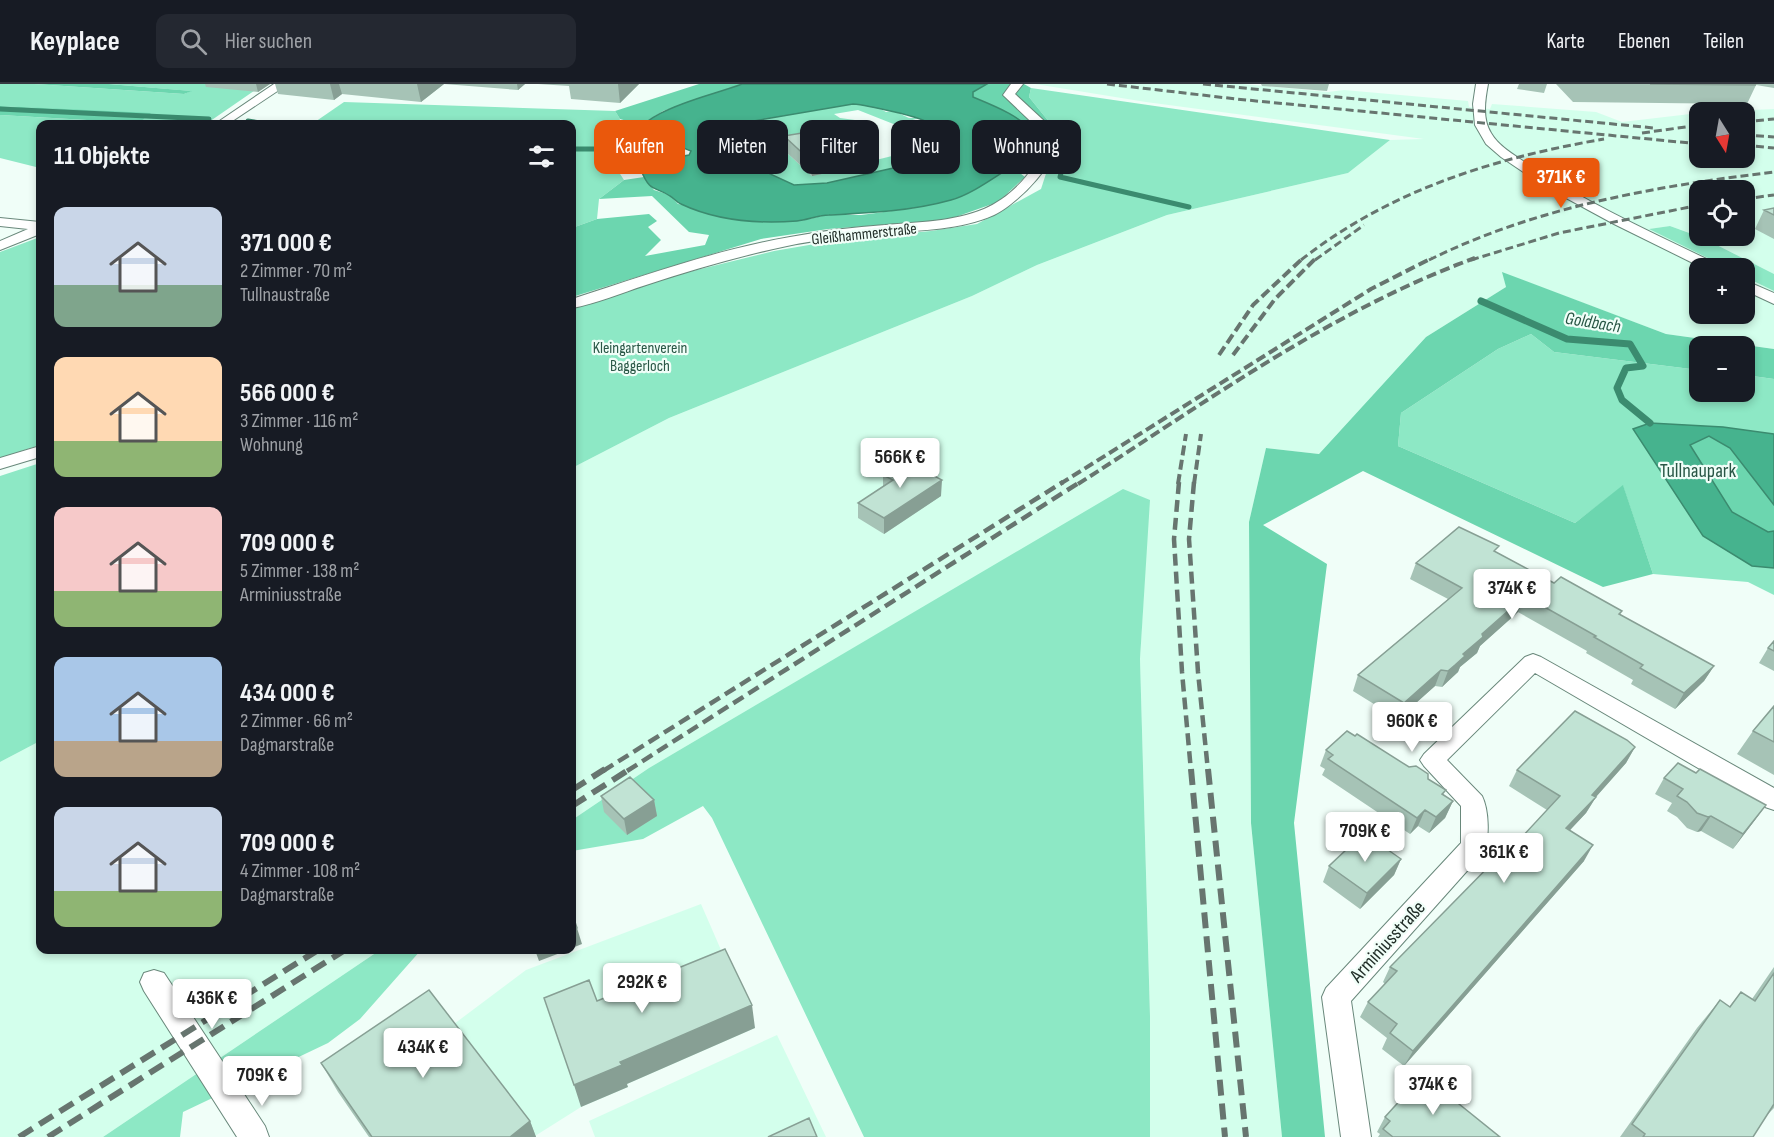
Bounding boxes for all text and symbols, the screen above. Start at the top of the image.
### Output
search box [156,14,576,68]
text: Keyplace [30,25,120,58]
icon: search [177,25,210,58]
text: Hier suchen [225,28,312,55]
text: Karte [1547,29,1585,54]
text: Ebenen [1618,29,1670,54]
text: Teilen [1703,29,1744,54]
north arrow [1689,102,1755,168]
map controls [1689,102,1755,402]
chip: Kaufen [594,120,685,174]
chip: Mieten [697,120,788,174]
chip: Filter [800,120,879,174]
chip: Neu [891,120,960,174]
chip: Wohnung [972,120,1081,174]
icon: filters [525,140,558,173]
text: 11 Objekte [54,141,150,172]
pin: 371K € [1512,158,1610,209]
text: 371K € [1537,165,1585,189]
button: locate [1689,180,1755,246]
street label: Gleißhammerstraße [811,220,918,249]
text: 371 000 € [240,228,332,259]
icon: home [102,231,174,303]
button: + [1689,258,1755,324]
text: 2 Zimmer · 70 m² [240,259,352,283]
text: Tullnaustraße [240,283,330,307]
water label: Goldbach [1564,308,1623,337]
button: − [1689,336,1755,402]
park label: Kleingartenverein Baggerloch [593,339,687,376]
text: 566 000 € [240,378,334,409]
icon: home [102,381,174,453]
text: 3 Zimmer · 116 m² [240,409,358,433]
text: Wohnung [240,433,303,457]
pin: 566K € [851,438,949,489]
text: 566K € [875,445,925,469]
park label: Tullnaupark [1660,459,1737,483]
text: 709 000 € [240,528,334,559]
icon: home [102,531,174,603]
text: 5 Zimmer · 138 m² [240,559,359,583]
pin: 374K € [1463,569,1561,620]
text: 374K € [1487,576,1537,600]
text: Arminiusstraße [240,583,342,607]
text: 434 000 € [240,678,334,709]
icon: home [102,681,174,753]
pin: 960K € [1363,702,1461,753]
text: 2 Zimmer · 66 m² [240,709,353,733]
text: 960K € [1386,709,1438,733]
text: Dagmarstraße [240,733,334,757]
pin: 709K € [1316,812,1414,863]
text: 709K € [1340,819,1390,843]
text: 709 000 € [240,828,334,859]
icon: home [102,831,174,903]
pin: 361K € [1455,833,1553,884]
text: 361K € [1479,840,1529,864]
text: 4 Zimmer · 108 m² [240,859,360,883]
text: Dagmarstraße [240,883,334,907]
street label: Arminiusstraße [1344,896,1431,988]
pin: 292K € [593,963,691,1014]
text: 292K € [617,970,667,994]
pin: 436K € [163,979,261,1030]
text: 436K € [187,986,237,1010]
pin: 434K € [374,1028,472,1079]
text: 434K € [398,1035,448,1059]
pin: 709K € [213,1056,311,1107]
text: 709K € [237,1063,287,1087]
pin: 374K € [1384,1065,1482,1116]
text: 374K € [1408,1072,1458,1096]

